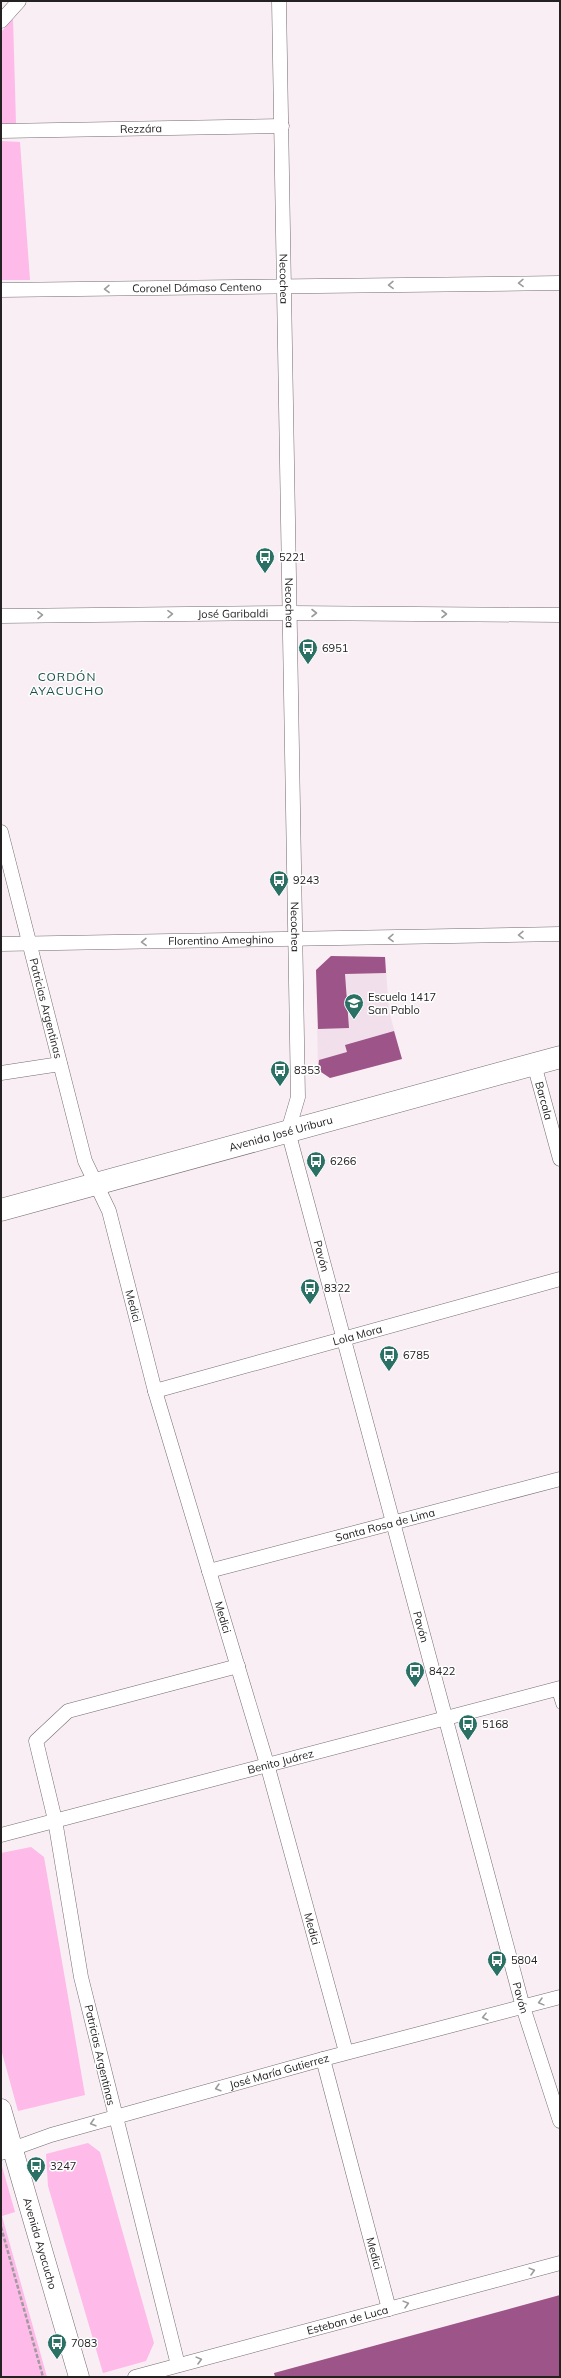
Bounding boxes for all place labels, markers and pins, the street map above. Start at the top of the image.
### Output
bus stop icon: 5221 [254,546,276,574]
place label: 5221 [279,550,305,564]
bus stop icon: 6951 [297,637,319,665]
place label: 6951 [322,641,348,655]
bus stop icon: 9243 [268,869,290,897]
place label: 9243 [293,873,319,887]
place label: Escuela 1417 San Pablo [368,990,436,1017]
school or university icon: Escuela 1417 San Pablo [343,992,365,1020]
bus stop icon: 8353 [269,1059,291,1087]
place label: 8353 [294,1063,320,1077]
bus stop icon: 6266 [305,1150,327,1178]
place label: 6266 [330,1154,357,1168]
bus stop icon: 8322 [299,1277,321,1305]
place label: 8322 [324,1281,351,1295]
bus stop icon: 6785 [378,1344,400,1372]
place label: 6785 [403,1348,430,1362]
bus stop icon: 8422 [404,1660,426,1688]
place label: 8422 [429,1664,456,1678]
bus stop icon: 5168 [457,1713,479,1741]
place label: 5168 [482,1717,509,1731]
bus stop icon: 5804 [486,1949,508,1977]
place label: 5804 [511,1953,538,1967]
bus stop icon: 3247 [25,2155,47,2183]
place label: 3247 [50,2159,76,2173]
bus stop icon: 7083 [46,2332,68,2360]
place label: 7083 [71,2336,97,2350]

